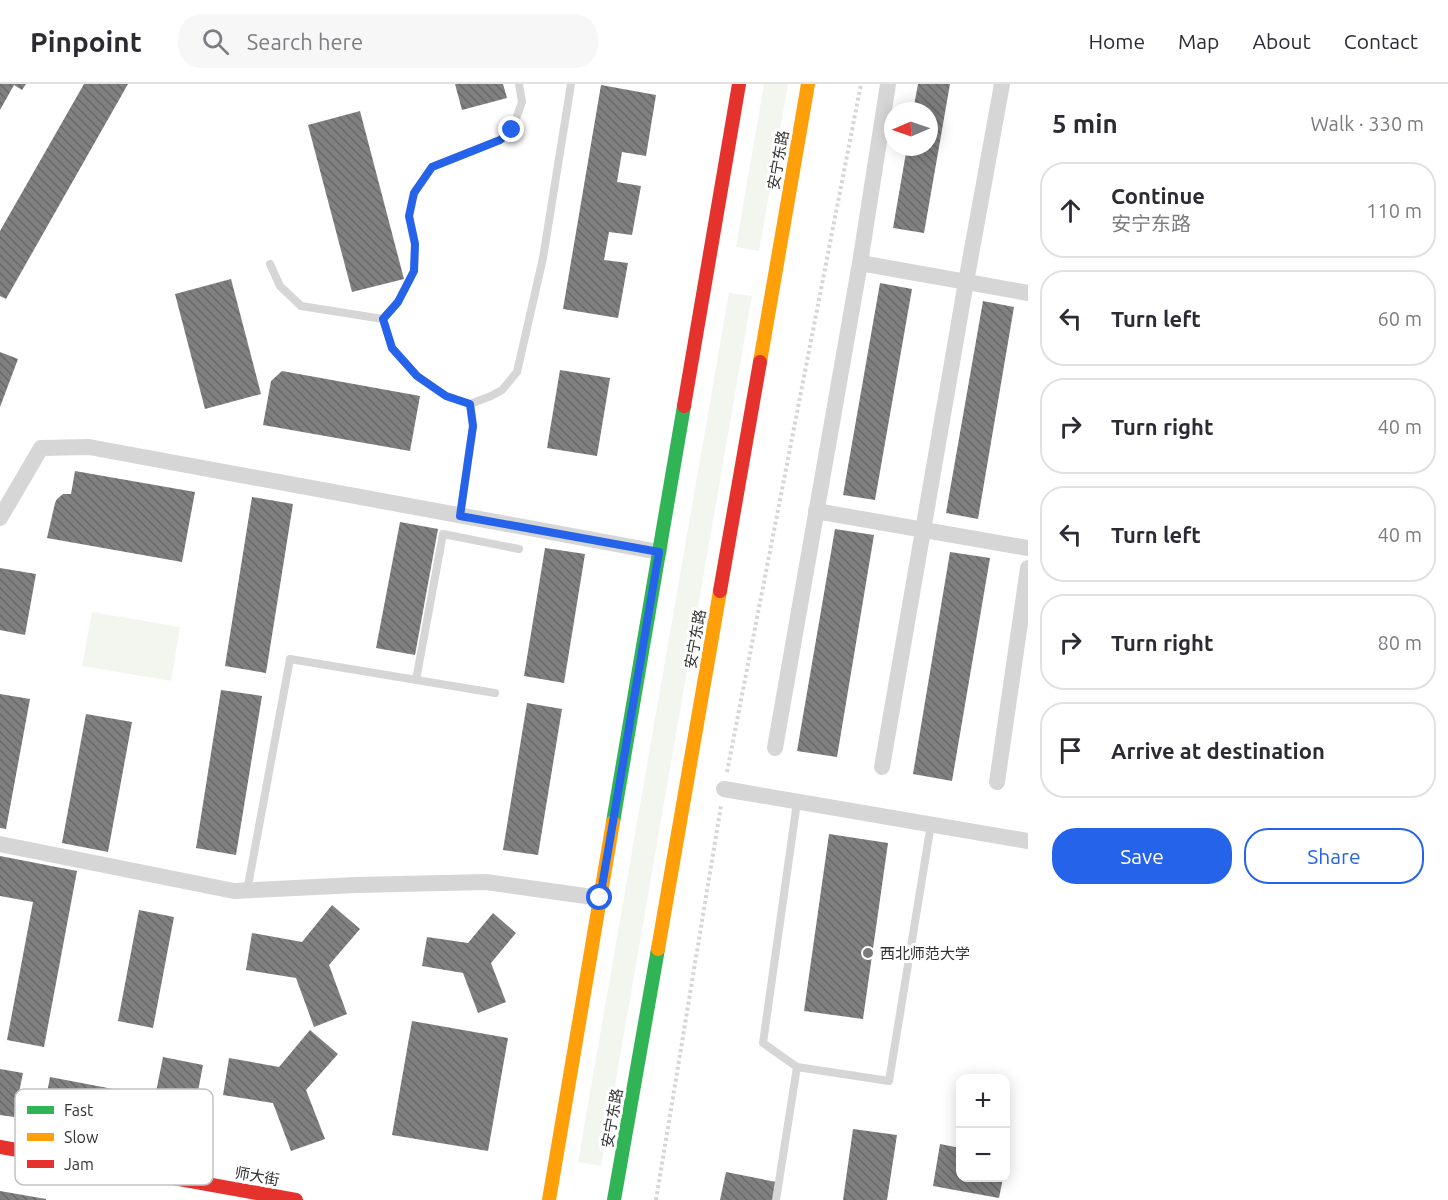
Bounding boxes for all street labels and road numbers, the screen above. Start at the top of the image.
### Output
street label: 安宁东路 [764,129,792,191]
street label: 安宁东路 [681,608,709,670]
street label: 安宁东路 [598,1087,626,1149]
street label: 师大街 [233,1164,281,1188]

